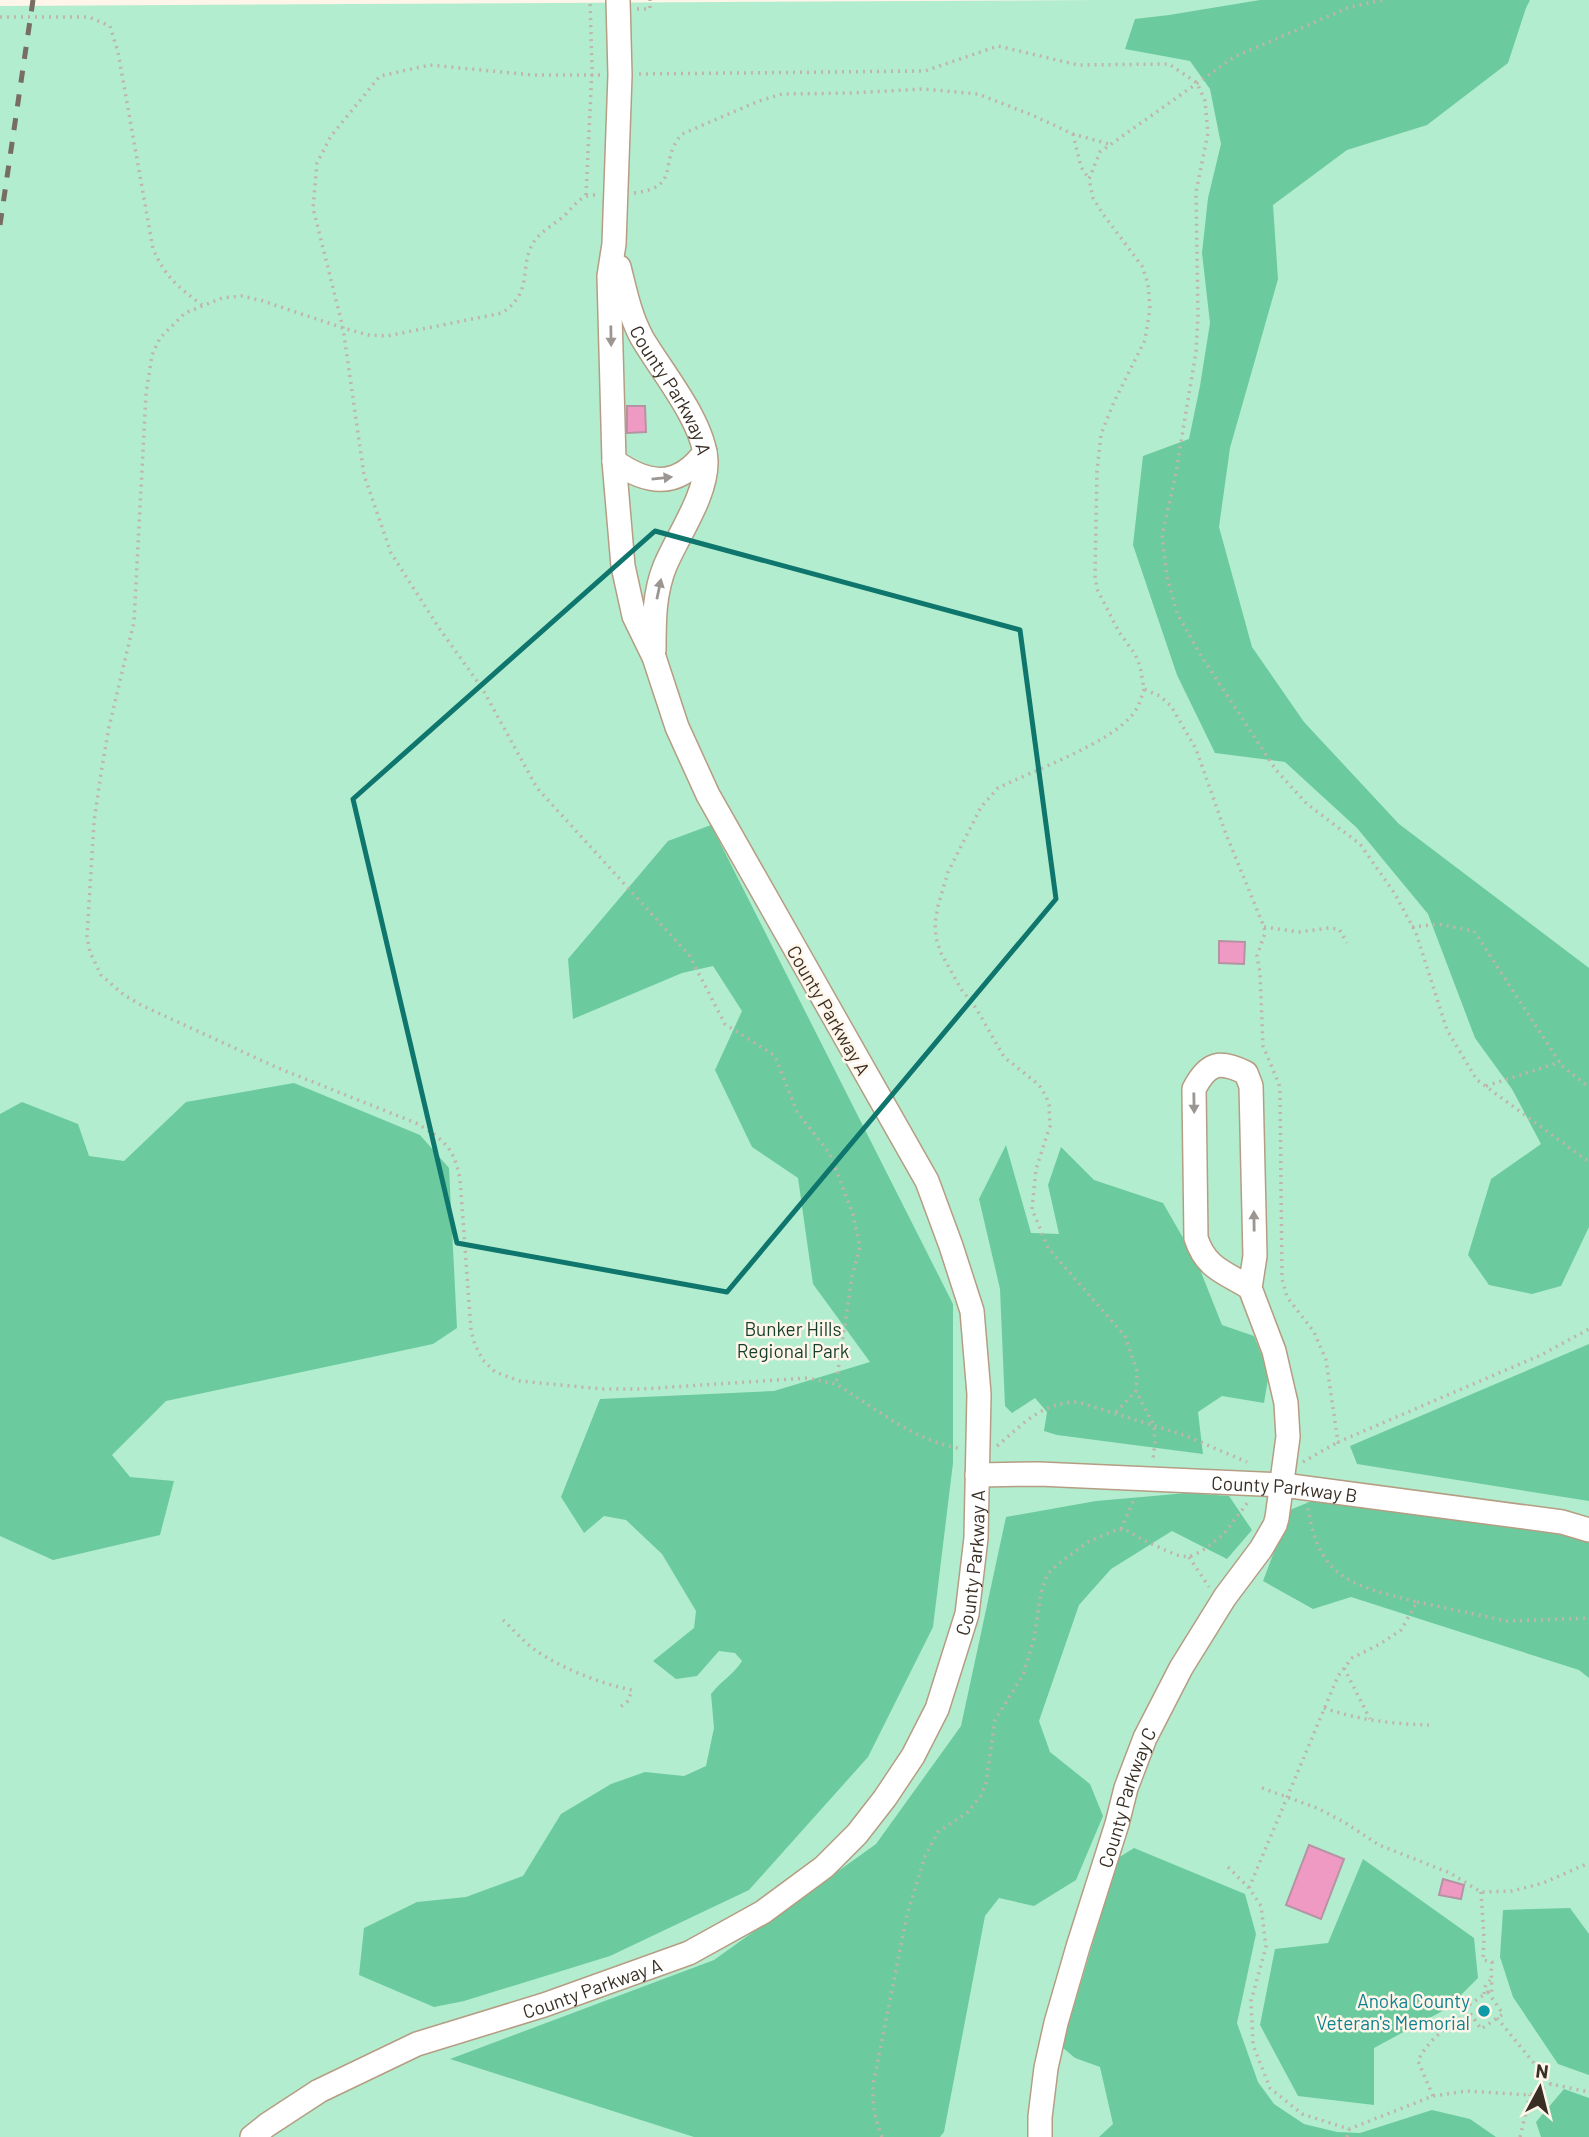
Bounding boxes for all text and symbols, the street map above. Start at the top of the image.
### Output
street label: County Parkway A [626,321,717,457]
one-way arrow [605,326,617,348]
one-way arrow [651,472,673,483]
one-way arrow [653,578,664,600]
street label: County Parkway A [782,941,876,1079]
one-way arrow [1188,1092,1200,1114]
one-way arrow [1249,1209,1260,1231]
park label: Bunker Hills Regional Park [737,1317,849,1362]
street label: County Parkway B [1211,1470,1359,1506]
street label: County Parkway A [950,1490,989,1638]
street label: County Parkway C [1092,1723,1160,1870]
street label: County Parkway A [520,1952,665,2022]
place label: Anoka County Veteran's Memorial [1316,1989,1470,2034]
marker: Anoka County Veteran's Memorial [1476,2003,1492,2019]
north arrow [1505,2053,1575,2123]
text: N [1534,2058,1550,2083]

